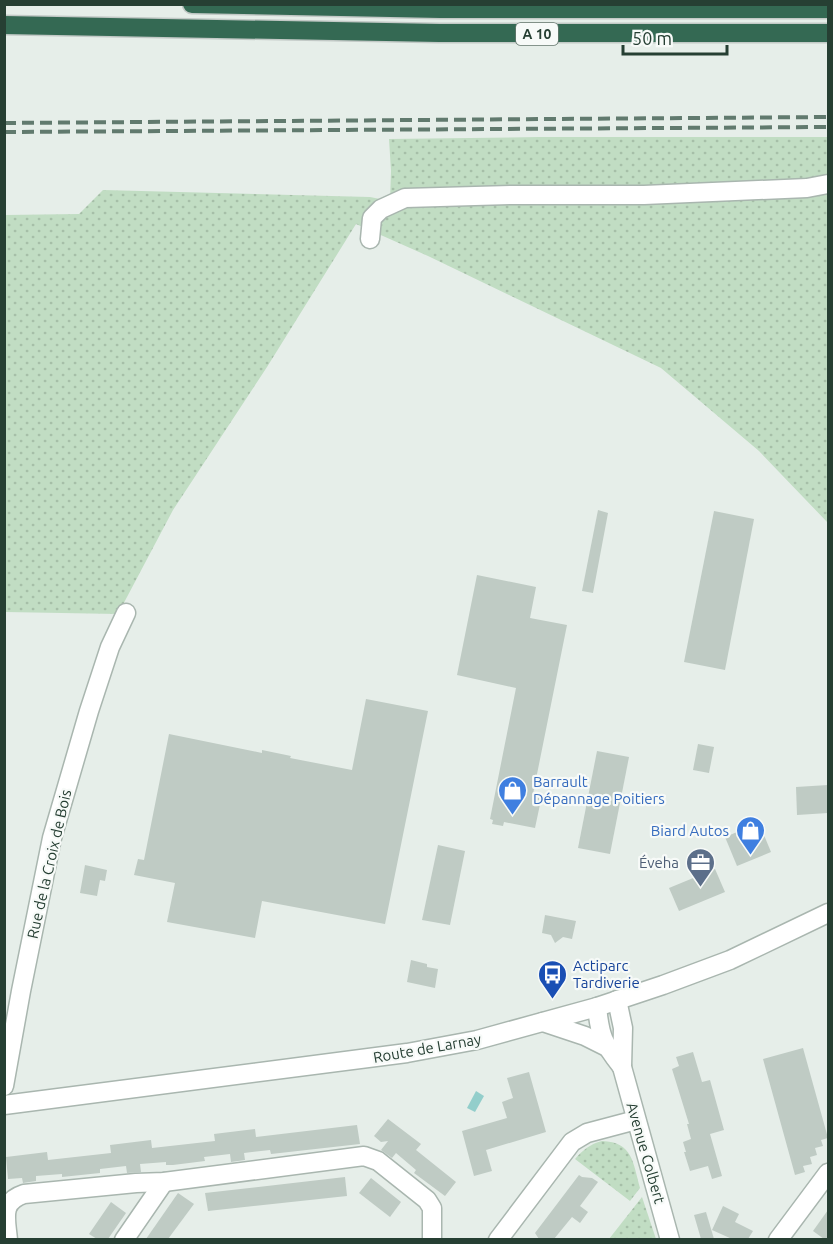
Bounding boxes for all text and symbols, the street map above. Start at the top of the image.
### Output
scale bar [623,18,726,56]
road number: A 10 [516,23,558,45]
text: 50 m [632,28,672,48]
place label: Barrault Dépannage Poitiers [533,773,665,807]
shop icon: Barrault Dépannage Poitiers [496,774,528,816]
street label: Rue de la Croix de Bois [24,788,74,940]
shop icon: Biard Autos [734,814,766,856]
place label: Biard Autos [651,822,729,839]
office icon: Éveha [684,846,716,888]
place label: Éveha [639,854,679,871]
place label: Actiparc Tardiverie [573,957,640,991]
bus stop icon: Actiparc Tardiverie [536,958,568,1000]
street label: Route de Larnay [372,1030,482,1066]
street label: Avenue Colbert [623,1100,669,1206]

